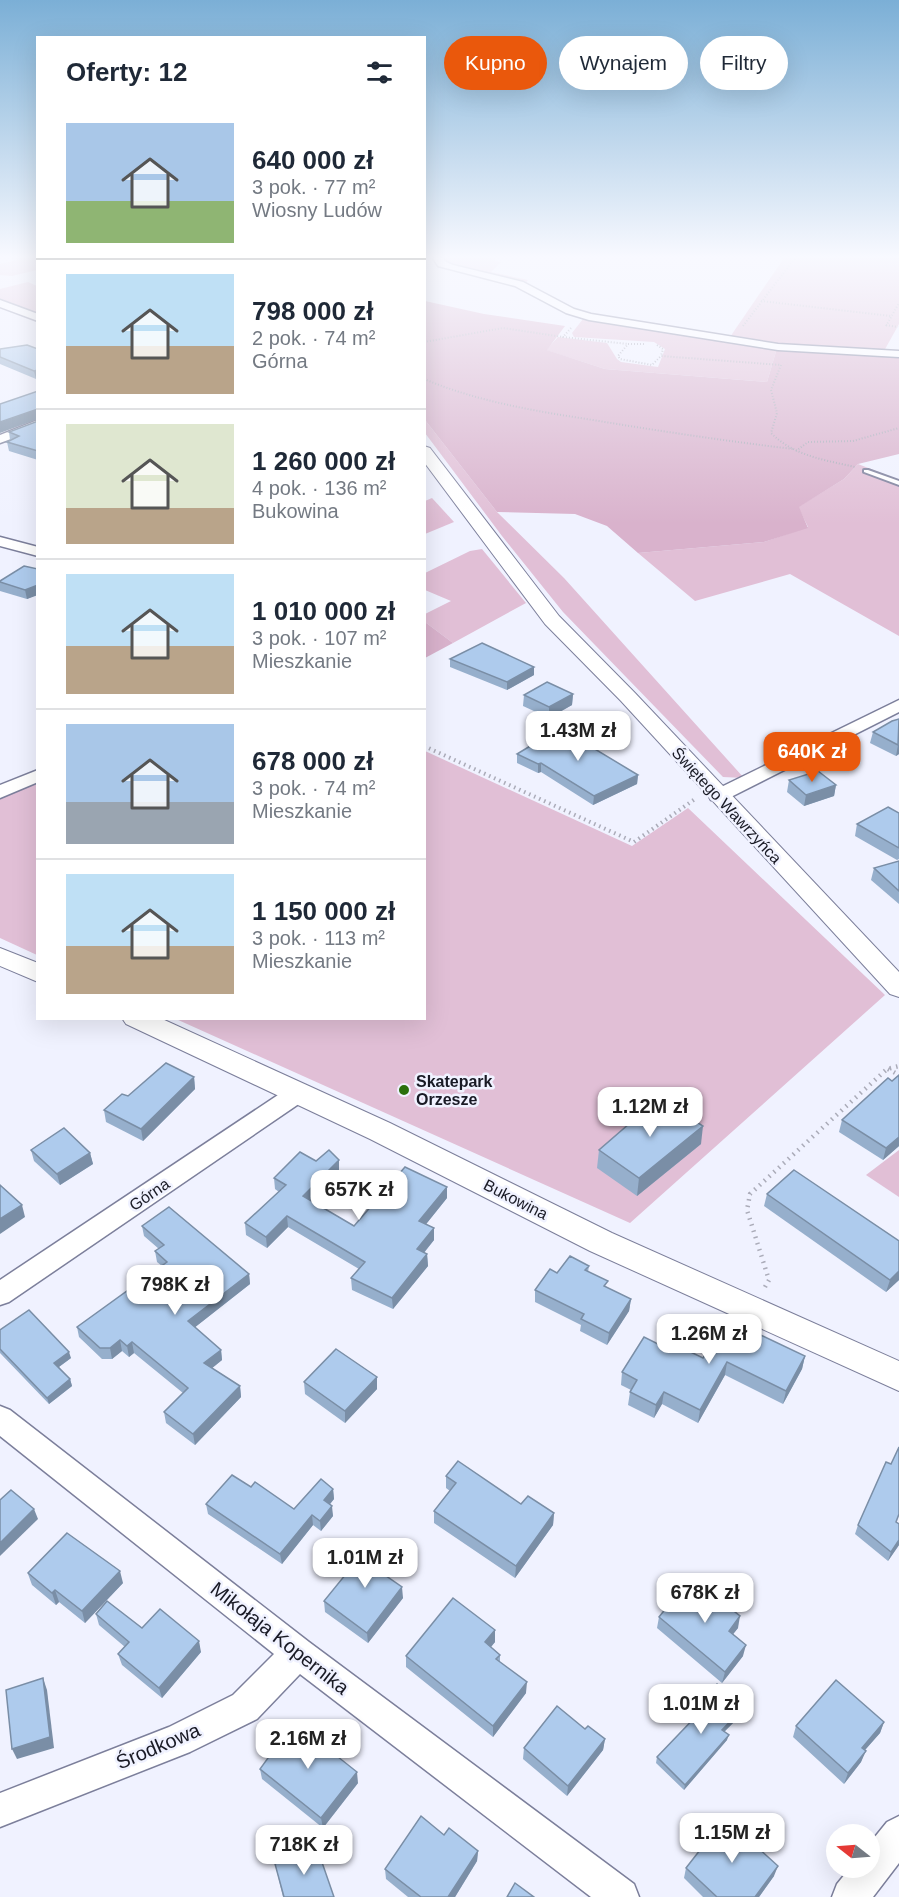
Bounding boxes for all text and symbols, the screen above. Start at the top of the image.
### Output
chip: Kupno [444,36,547,90]
chip: Wynajem [559,36,688,90]
chip: Filtry [700,36,788,90]
icon: filters [363,56,396,89]
text: Oferty: 12 [66,57,187,87]
text: 640 000 zł [252,145,373,175]
icon: home [114,147,186,219]
text: 3 pok. · 77 m² [252,176,375,198]
text: Wiosny Ludów [252,199,382,221]
text: 798 000 zł [252,296,373,326]
icon: home [114,298,186,370]
text: 2 pok. · 74 m² [252,327,375,349]
text: Górna [252,350,308,372]
text: 1 260 000 zł [252,446,395,476]
icon: home [114,448,186,520]
text: 4 pok. · 136 m² [252,477,387,499]
text: Bukowina [252,500,339,522]
text: 1 010 000 zł [252,596,395,626]
icon: home [114,598,186,670]
text: 3 pok. · 107 m² [252,627,387,649]
text: Mieszkanie [252,650,352,672]
pin: 1.43M zł [516,711,640,762]
text: 1.43M zł [540,719,616,741]
pin: 640K zł [757,732,867,783]
text: 640K zł [778,740,846,762]
street label: Świętego Wawrzyńca [668,743,786,867]
text: 678 000 zł [252,746,373,776]
icon: home [114,748,186,820]
text: 3 pok. · 74 m² [252,777,375,799]
text: Mieszkanie [252,800,352,822]
text: 1 150 000 zł [252,896,395,926]
icon: home [114,898,186,970]
text: 3 pok. · 113 m² [252,927,385,949]
text: Mieszkanie [252,950,352,972]
place label: Skatepark Orzesze [416,1073,493,1108]
marker: Skatepark Orzesze [397,1083,411,1097]
pin: 1.12M zł [588,1087,712,1138]
text: 1.12M zł [612,1095,688,1117]
pin: 657K zł [304,1170,414,1221]
street label: Górna [126,1175,173,1214]
street label: Bukowina [481,1176,551,1223]
text: 657K zł [325,1178,393,1200]
pin: 798K zł [120,1265,230,1316]
text: 798K zł [141,1273,209,1295]
pin: 1.26M zł [647,1314,771,1365]
text: 1.26M zł [671,1322,747,1344]
pin: 1.01M zł [303,1538,427,1589]
text: 1.01M zł [327,1546,403,1568]
pin: 678K zł [650,1573,760,1624]
street label: Mikołaja Kopernika [207,1577,354,1699]
text: 678K zł [671,1581,739,1603]
pin: 1.01M zł [639,1684,763,1735]
text: 1.01M zł [663,1692,739,1714]
street label: Środkowa [112,1717,204,1774]
pin: 2.16M zł [246,1719,370,1770]
text: 2.16M zł [270,1727,346,1749]
pin: 1.15M zł [670,1813,794,1864]
text: 1.15M zł [694,1821,770,1843]
north arrow [826,1824,880,1878]
map controls [826,1824,880,1878]
pin: 718K zł [249,1825,359,1876]
text: 718K zł [270,1833,338,1855]

